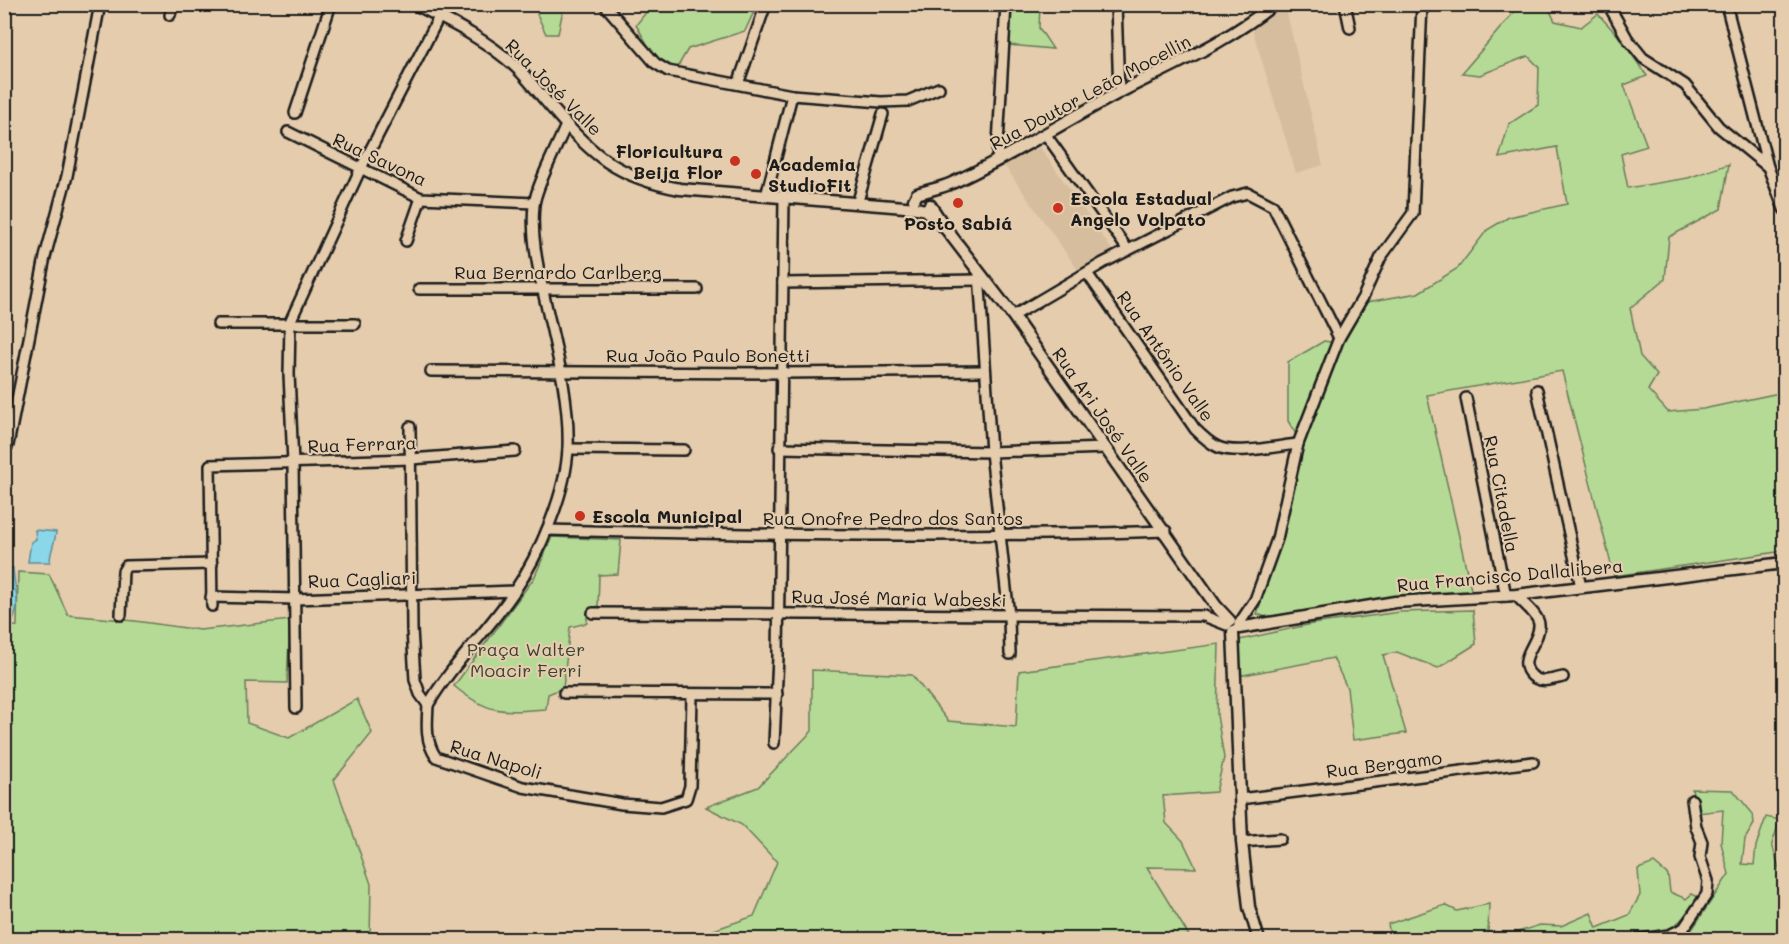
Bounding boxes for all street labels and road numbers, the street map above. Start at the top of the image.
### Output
street label: Rua Doutor Leão Mocellin [985,29,1195,155]
street label: Rua José Valle [500,33,608,141]
street label: Rua Savona [329,127,431,191]
street label: Rua Bernardo Carlberg [454,260,662,284]
street label: Rua Antônio Valle [1112,286,1220,426]
street label: Rua Ari José Valle [1047,342,1159,488]
street label: Rua João Paulo Bonetti [606,343,810,367]
street label: Rua Ferrara [307,430,417,458]
street label: Rua Citadella [1479,433,1525,555]
street label: Rua Onofre Pedro dos Santos [763,506,1023,530]
street label: Rua Francisco Dallalibera [1396,553,1624,597]
street label: Rua Cagliari [307,565,417,593]
street label: Rua José Maria Wabeski [791,584,1007,612]
street label: Rua Napoli [447,734,545,784]
street label: Rua Bergamo [1325,745,1444,783]

